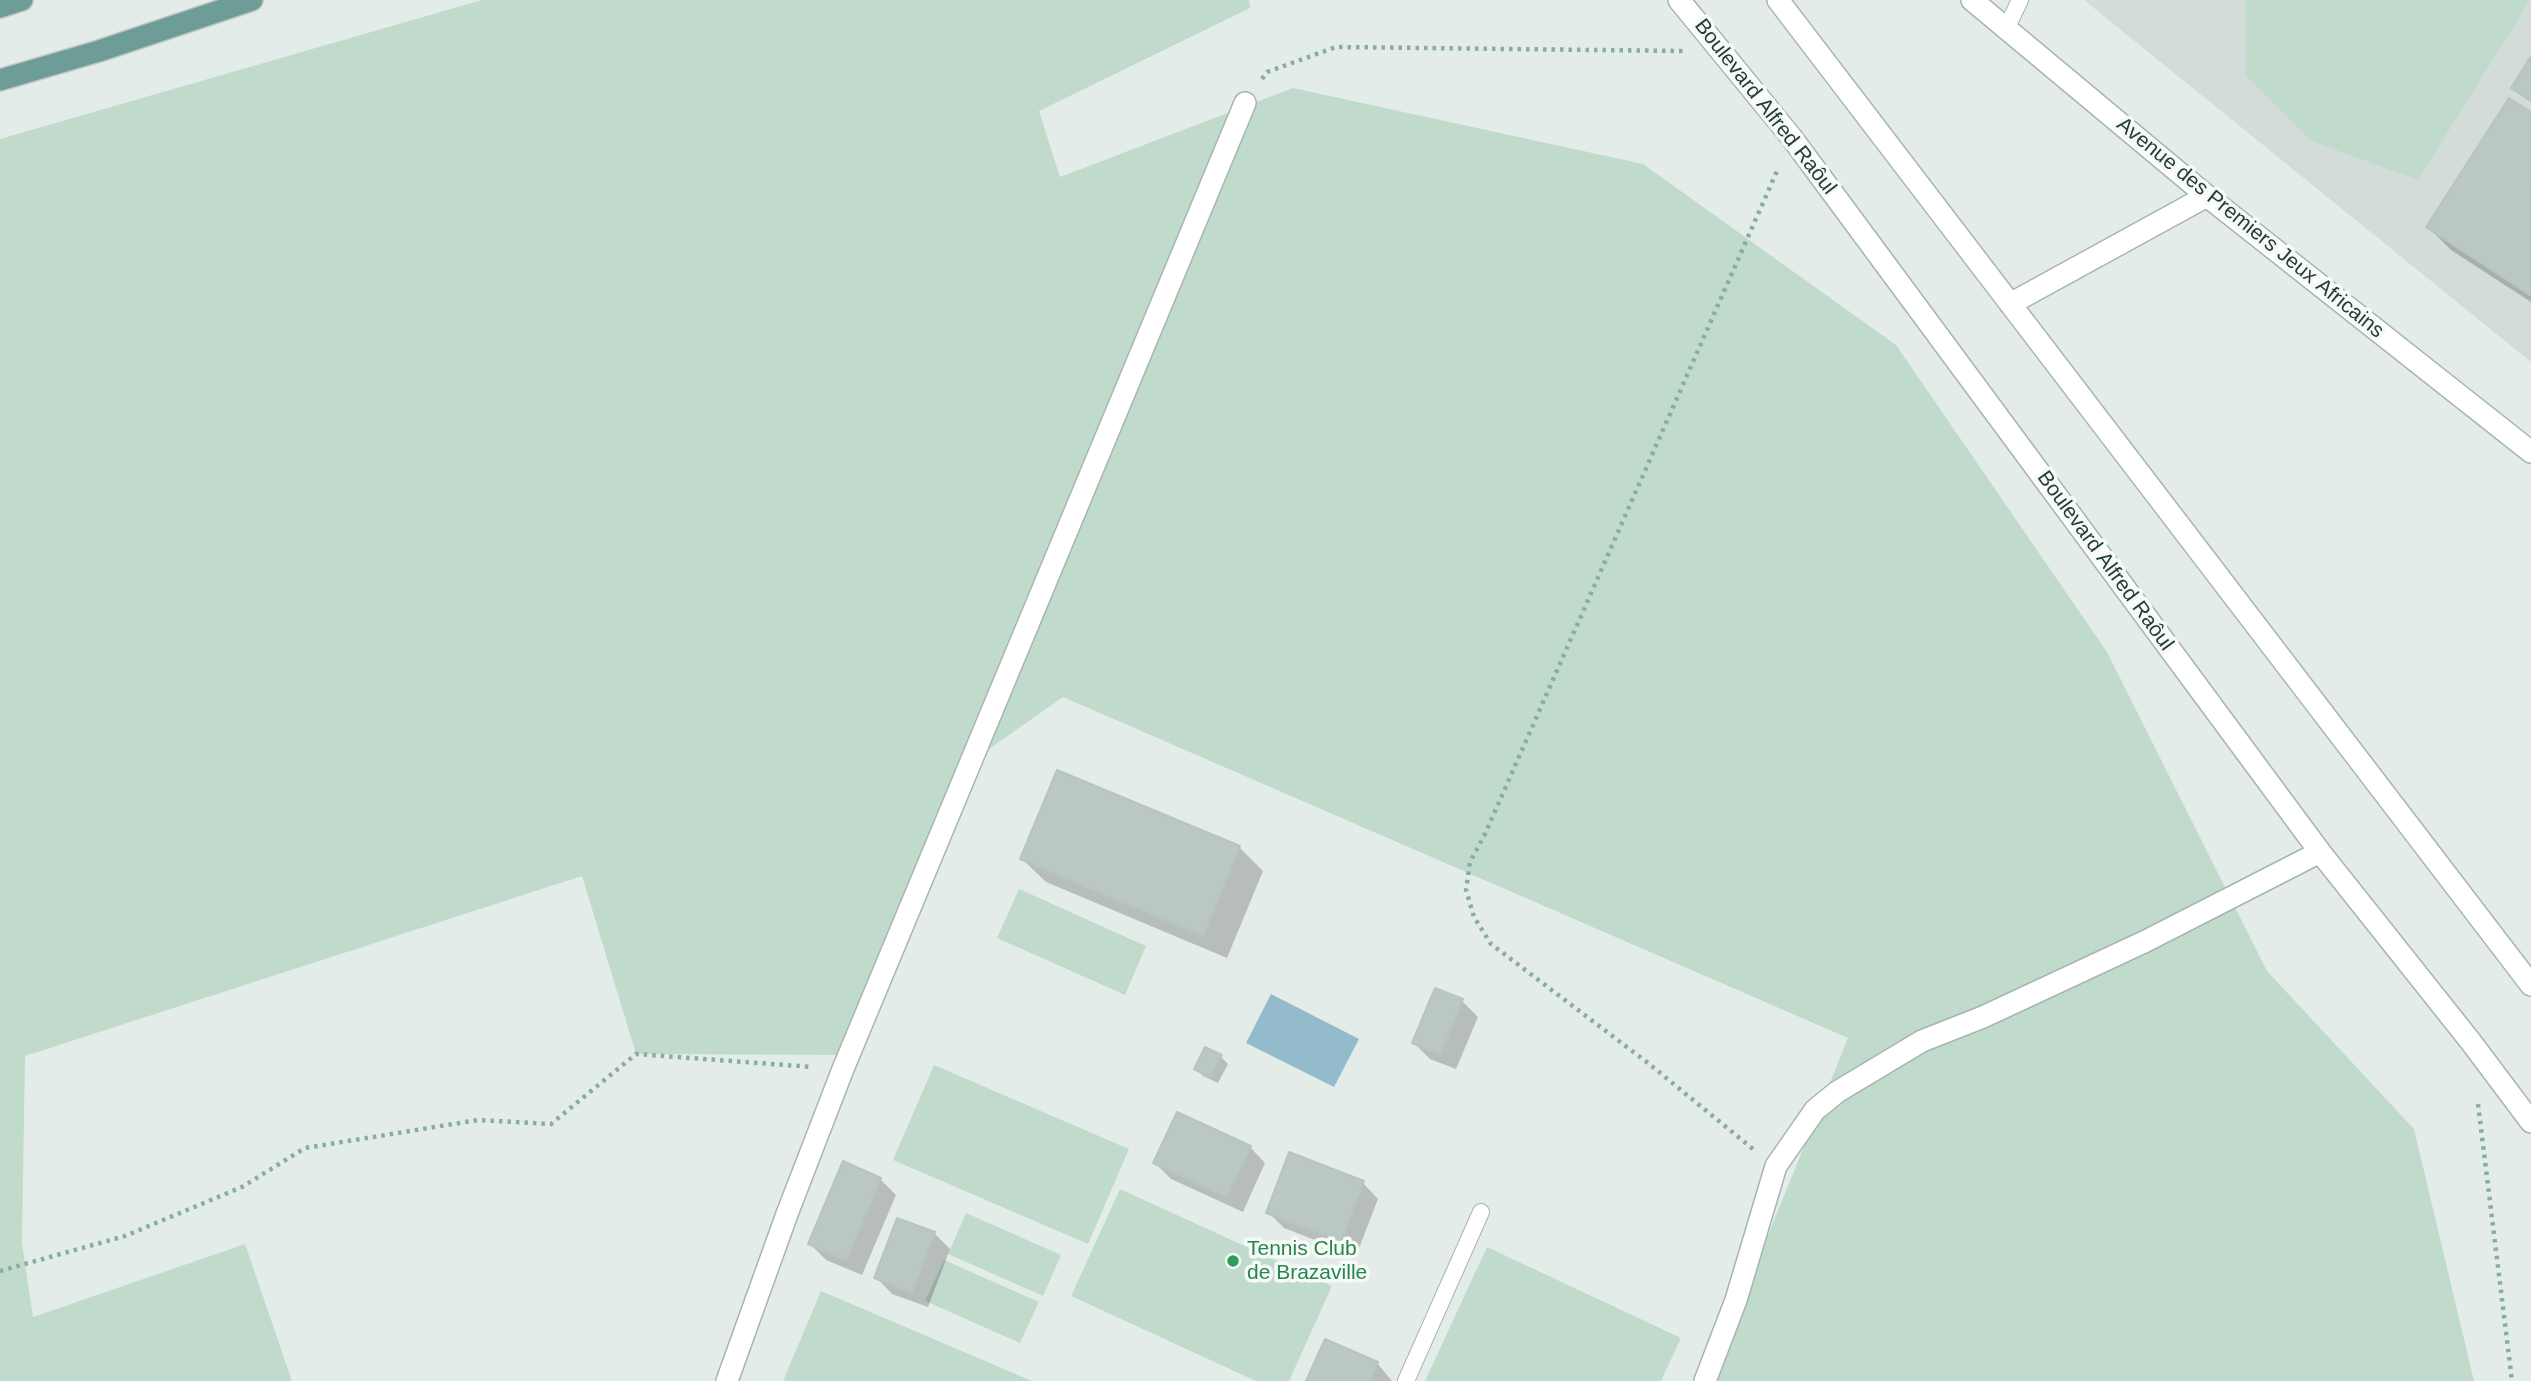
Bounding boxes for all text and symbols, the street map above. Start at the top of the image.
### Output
street label: Boulevard Alfred Raôul [1689,14,1841,200]
street label: Avenue des Premiers Jeux Africains [2111,112,2389,344]
street label: Boulevard Alfred Raôul [2031,466,2179,656]
place label: Tennis Club de Brazaville [1247,1236,1367,1286]
marker: Tennis Club de Brazaville [1225,1253,1241,1269]

